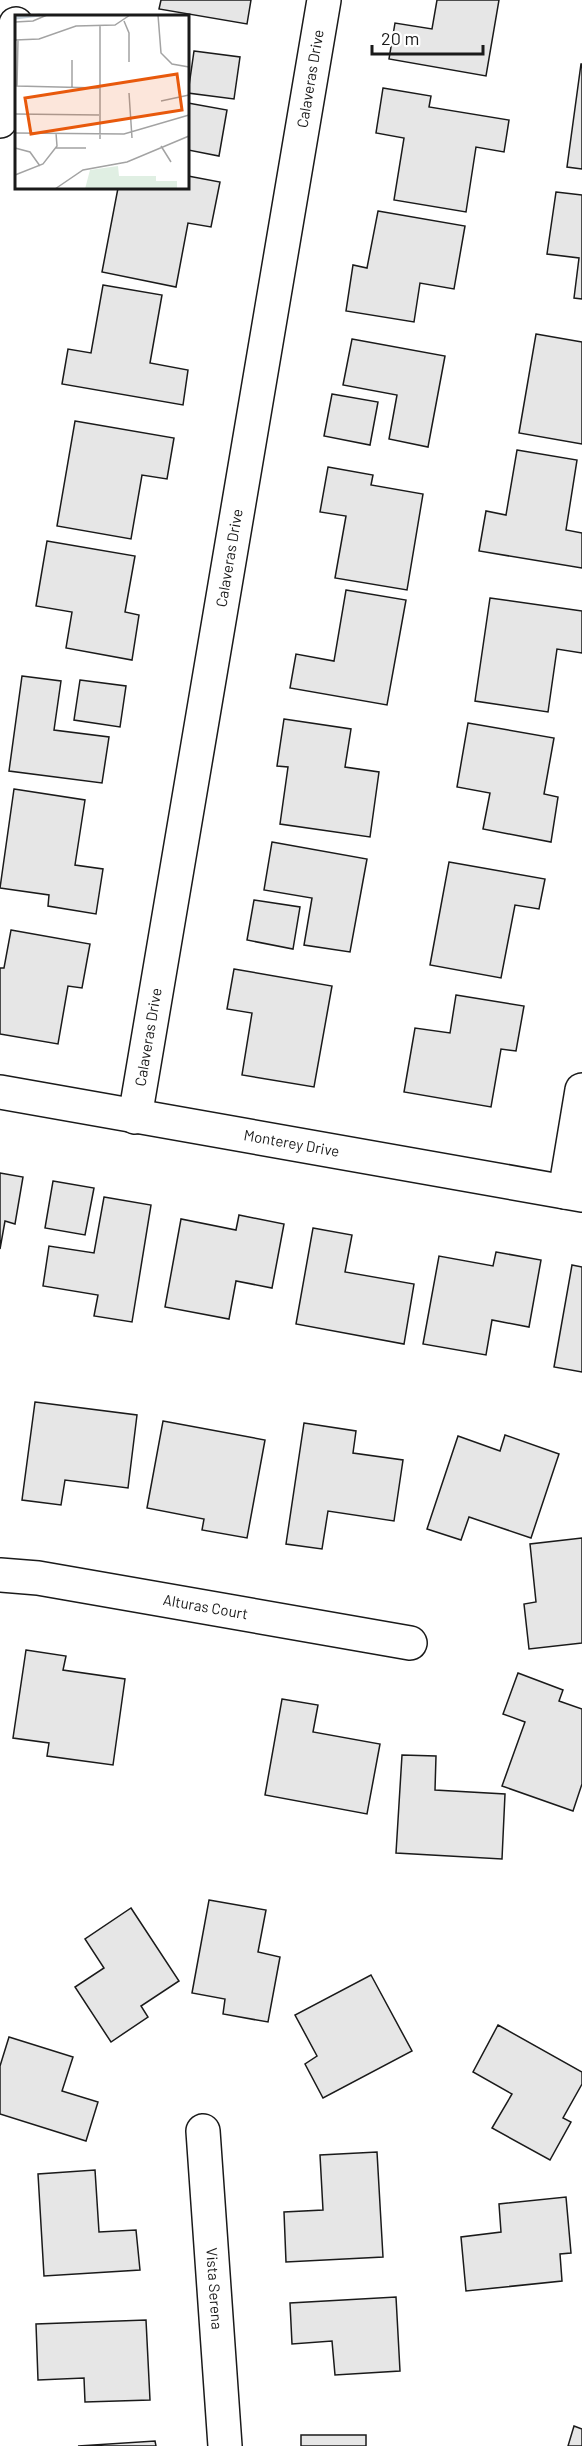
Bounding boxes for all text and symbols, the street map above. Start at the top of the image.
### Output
inset map [15,15,189,189]
scale bar [372,18,483,56]
text: 20 m [381,27,419,49]
street label: Calaveras Drive [293,28,327,129]
street label: Calaveras Drive [211,507,246,608]
street label: Calaveras Drive [130,986,165,1087]
street label: Monterey Drive [242,1125,341,1160]
street label: Alturas Court [162,1590,249,1623]
street label: Vista Serena [203,2247,227,2330]

